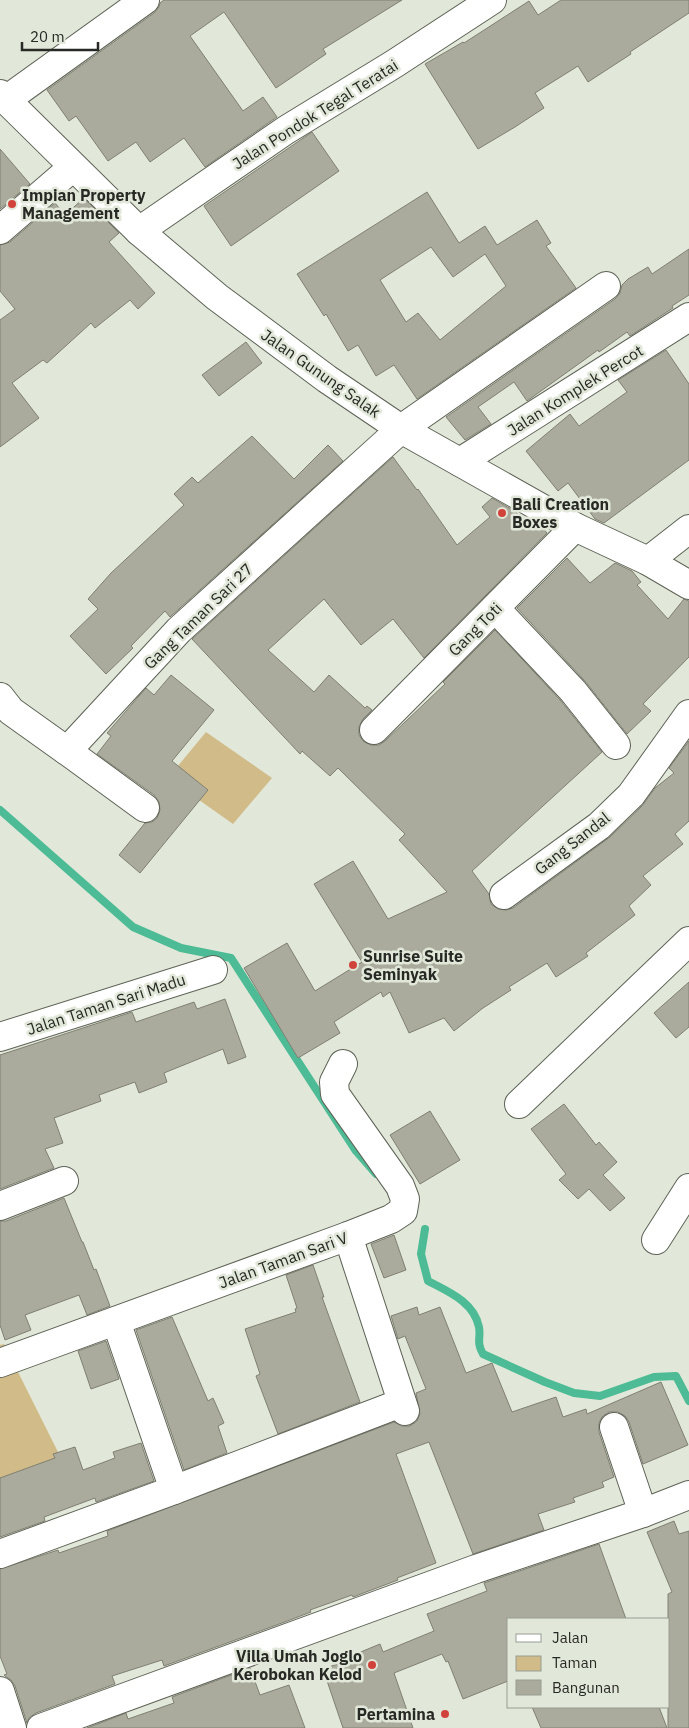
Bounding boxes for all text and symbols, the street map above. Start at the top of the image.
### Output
scale bar [22,20,99,52]
text: 20 m [30,27,65,46]
street label: Jalan Pondok Tegal Teratai [228,55,402,173]
place label: Impian Property Management [22,185,146,223]
marker: Impian Property Management [6,198,18,210]
street label: Jalan Gunung Salak [257,324,385,422]
street label: Jalan Komplek Percot [503,340,647,440]
place label: Bali Creation Boxes [512,494,609,532]
marker: Bali Creation Boxes [496,507,508,519]
street label: Gang Taman Sari 27 [139,559,257,673]
street label: Gang Toti [444,598,506,660]
street label: Gang Sandal [530,807,614,879]
place label: Sunrise Suite Seminyak [363,946,463,984]
marker: Sunrise Suite Seminyak [347,959,359,971]
street label: Jalan Taman Sari Madu [24,969,188,1039]
street label: Jalan Taman Sari V [216,1227,350,1293]
legend [507,1618,669,1708]
text: Jalan [552,1628,588,1647]
place label: Villa Umah Joglo Kerobokan Kelod [233,1646,362,1684]
text: Taman [552,1653,597,1672]
marker: Villa Umah Joglo Kerobokan Kelod [366,1659,378,1671]
text: Bangunan [552,1678,620,1697]
place label: Pertamina [357,1704,435,1724]
marker: Pertamina [439,1708,451,1720]

